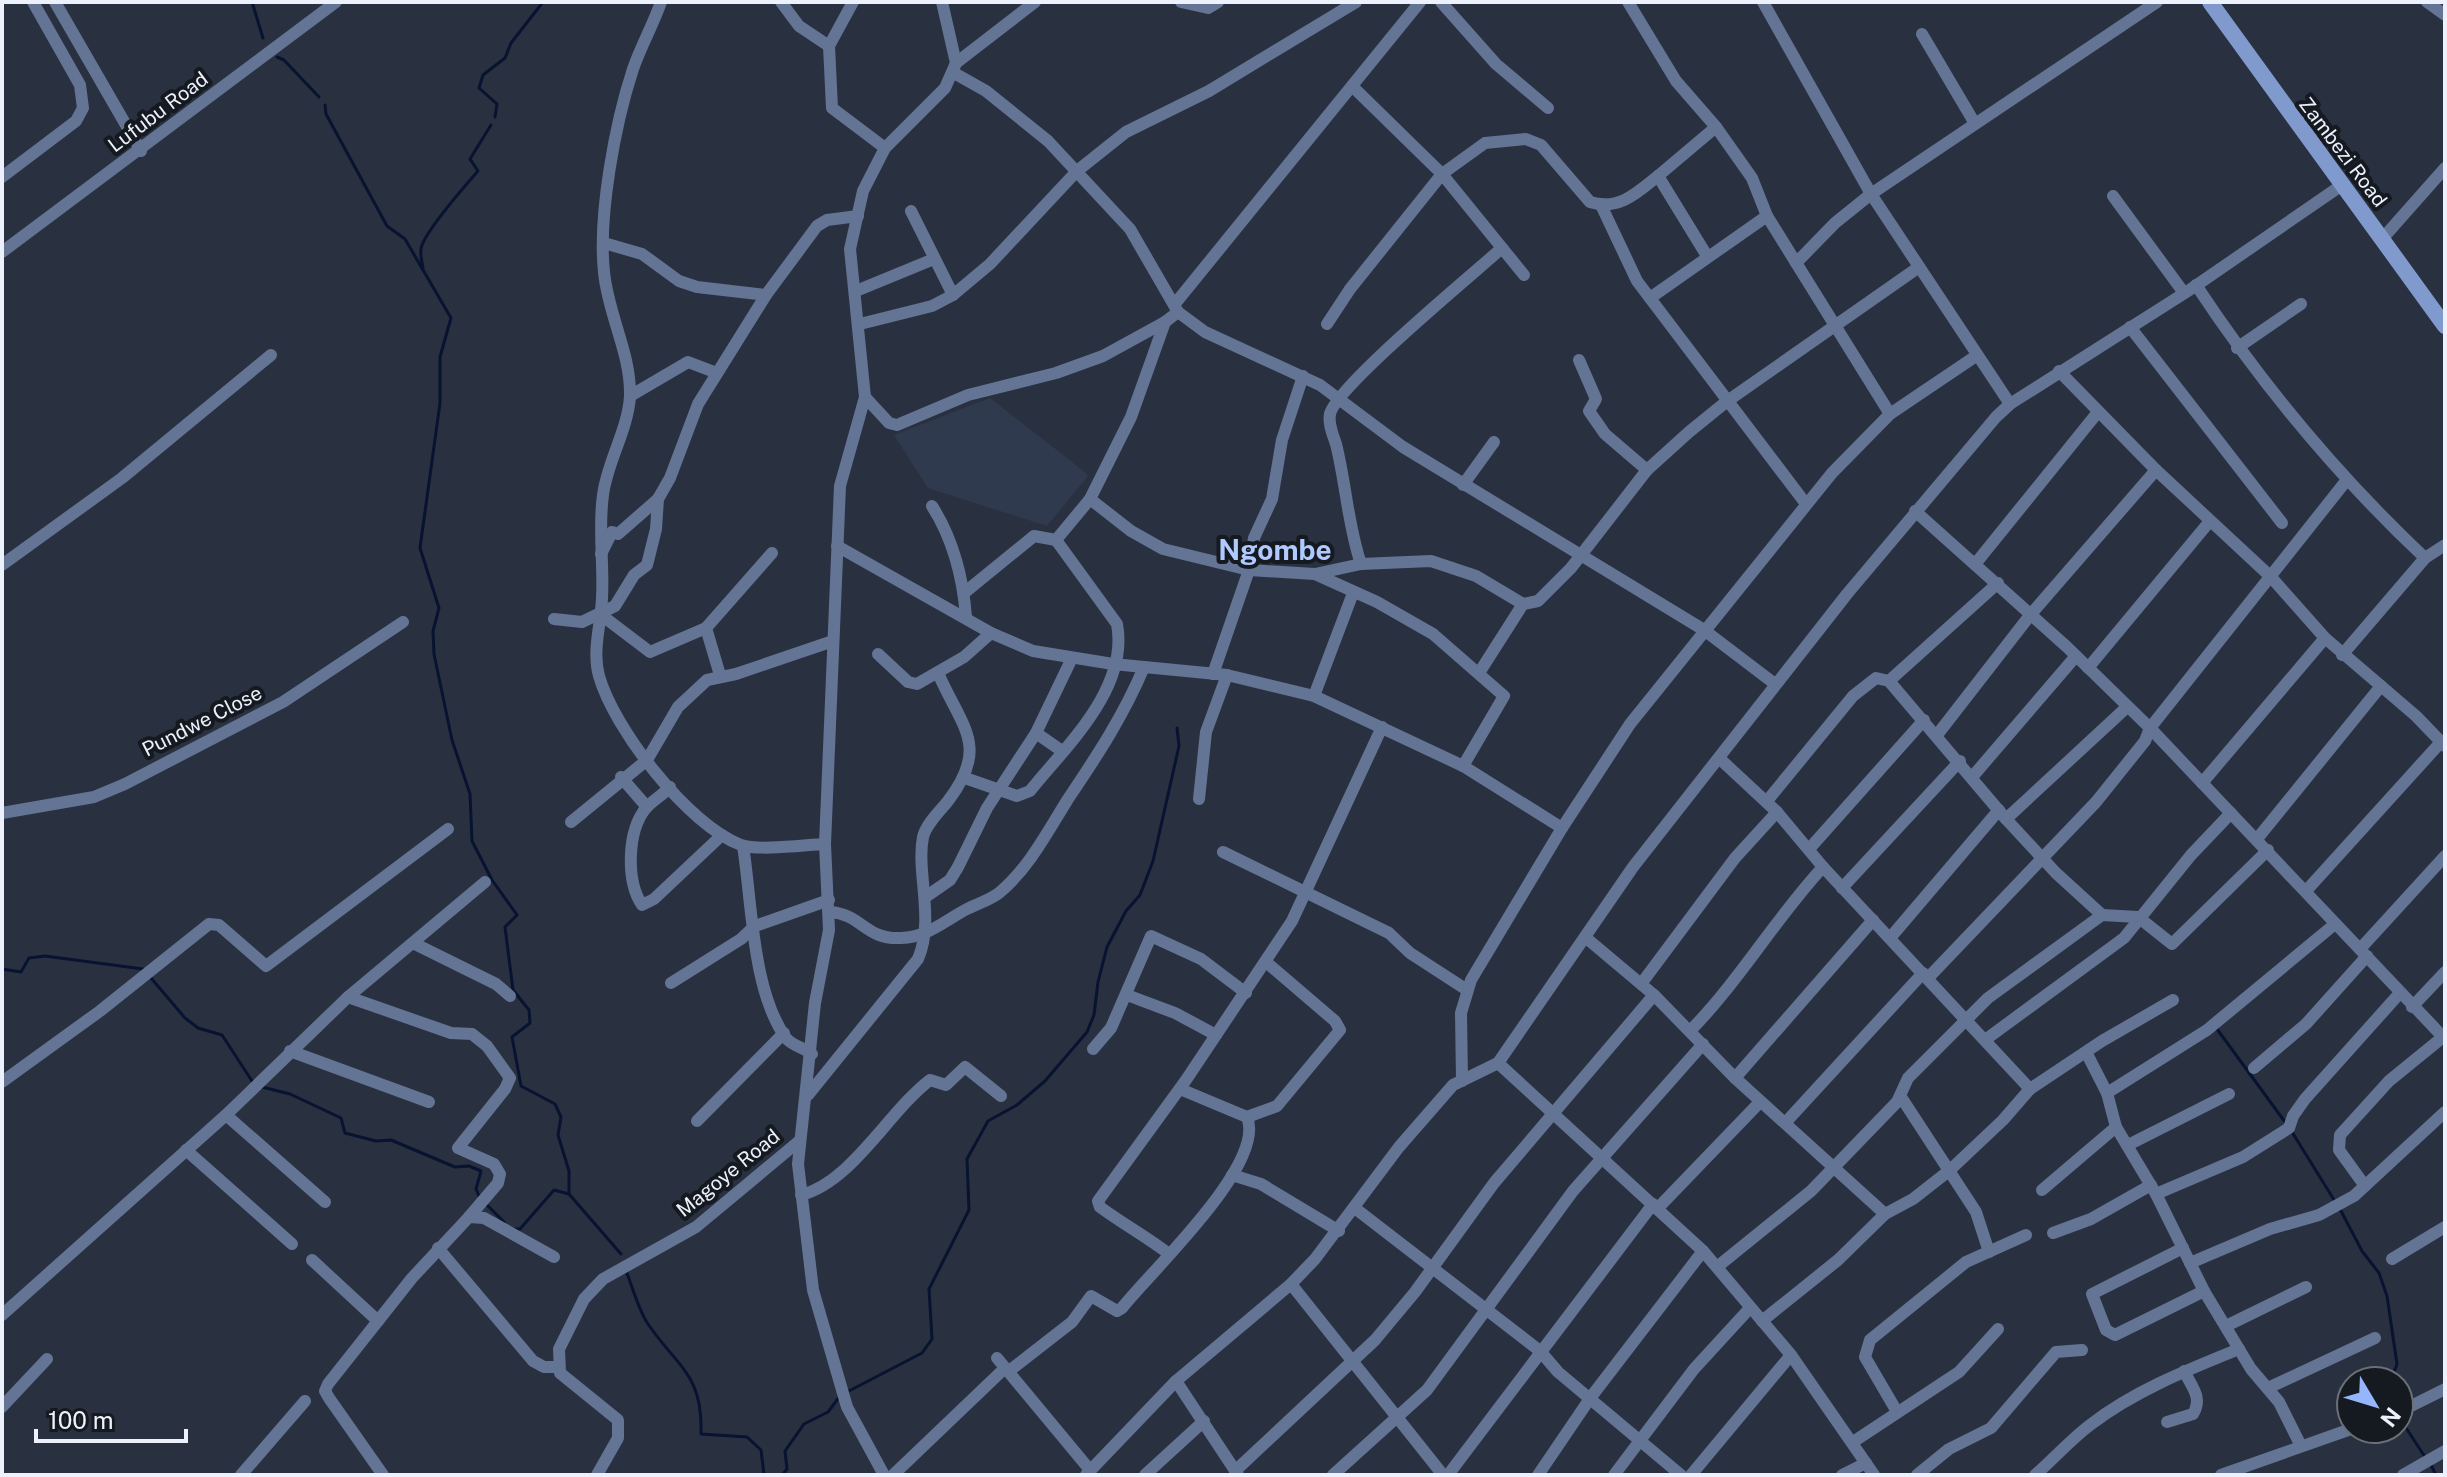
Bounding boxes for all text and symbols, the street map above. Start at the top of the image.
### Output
street label: Lufubu Road [103,67,213,157]
street label: Zambezi Road [2294,92,2392,212]
district label: Ngombe [1218,533,1332,566]
street label: Pundwe Close [138,680,266,762]
street label: Magoye Road [672,1124,784,1222]
north arrow [2335,1365,2415,1445]
scale bar [36,1393,186,1443]
text: N [2375,1403,2406,1432]
text: 100 m [48,1406,114,1434]

